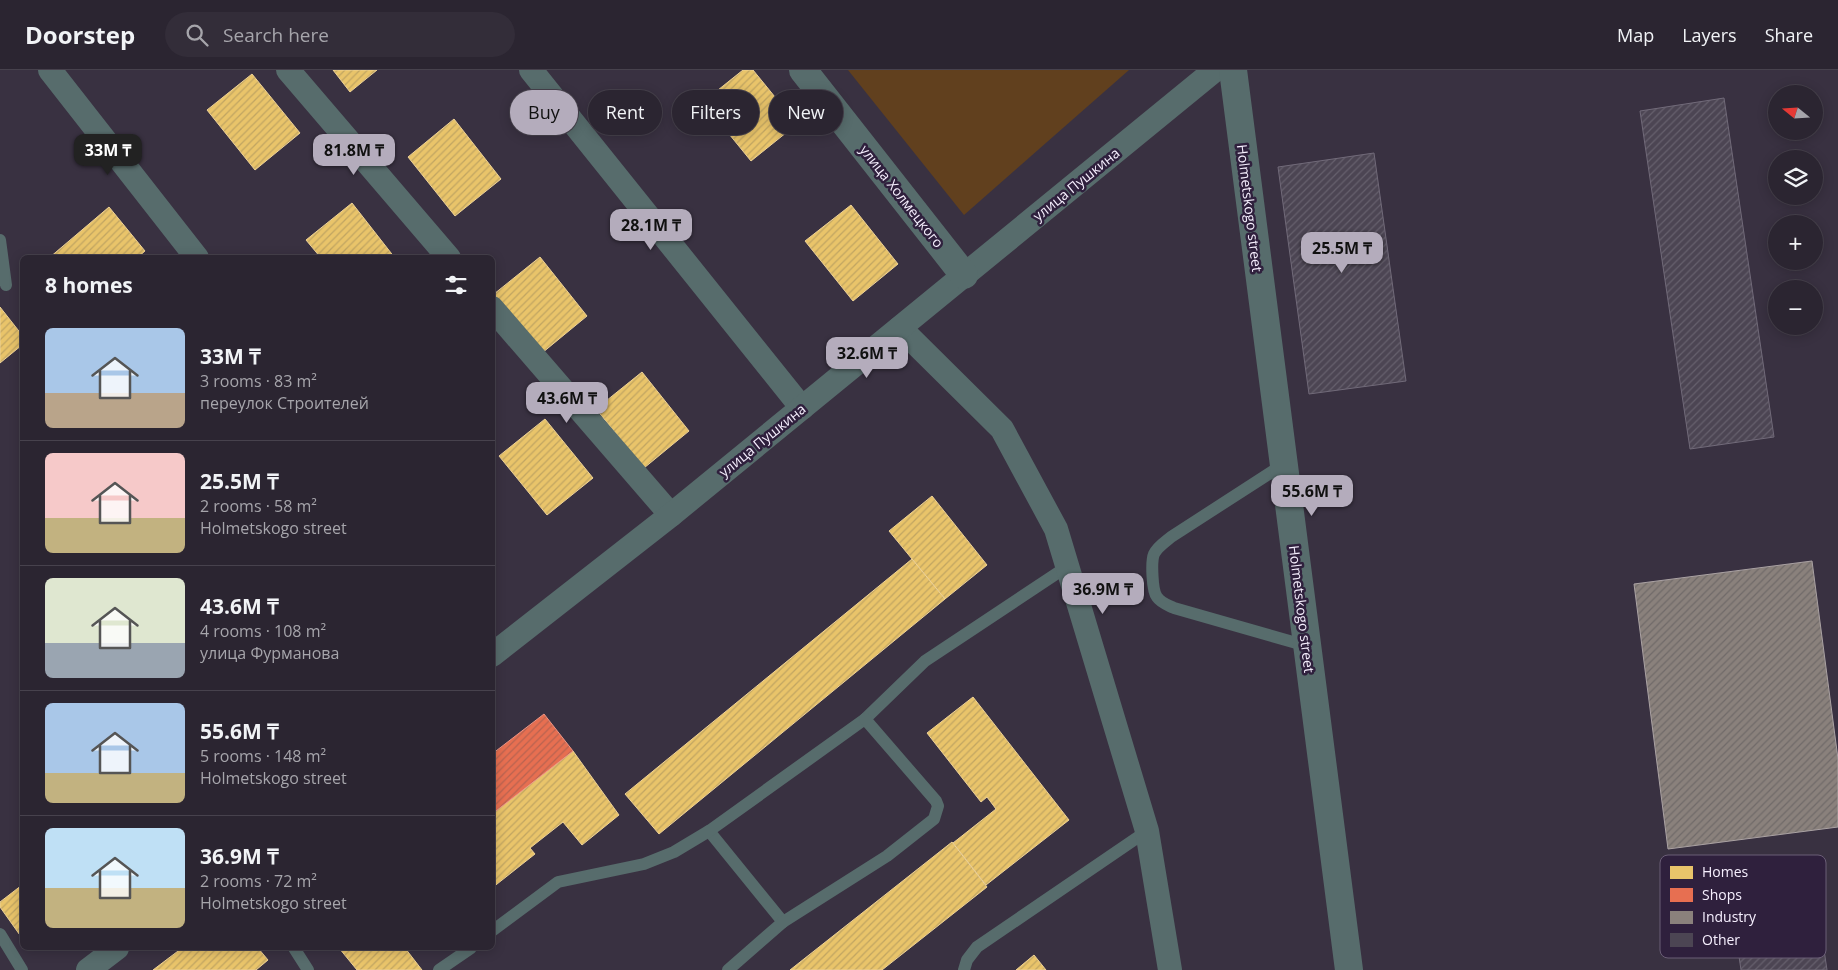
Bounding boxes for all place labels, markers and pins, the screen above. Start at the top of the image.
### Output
pin: 33M ₸ [73,134,143,176]
pin: 81.8M ₸ [308,134,400,176]
pin: 28.1M ₸ [605,208,697,251]
pin: 25.5M ₸ [1296,232,1388,274]
pin: 32.6M ₸ [821,336,913,379]
pin: 43.6M ₸ [521,382,613,424]
pin: 55.6M ₸ [1266,474,1358,517]
pin: 36.9M ₸ [1057,572,1149,615]

